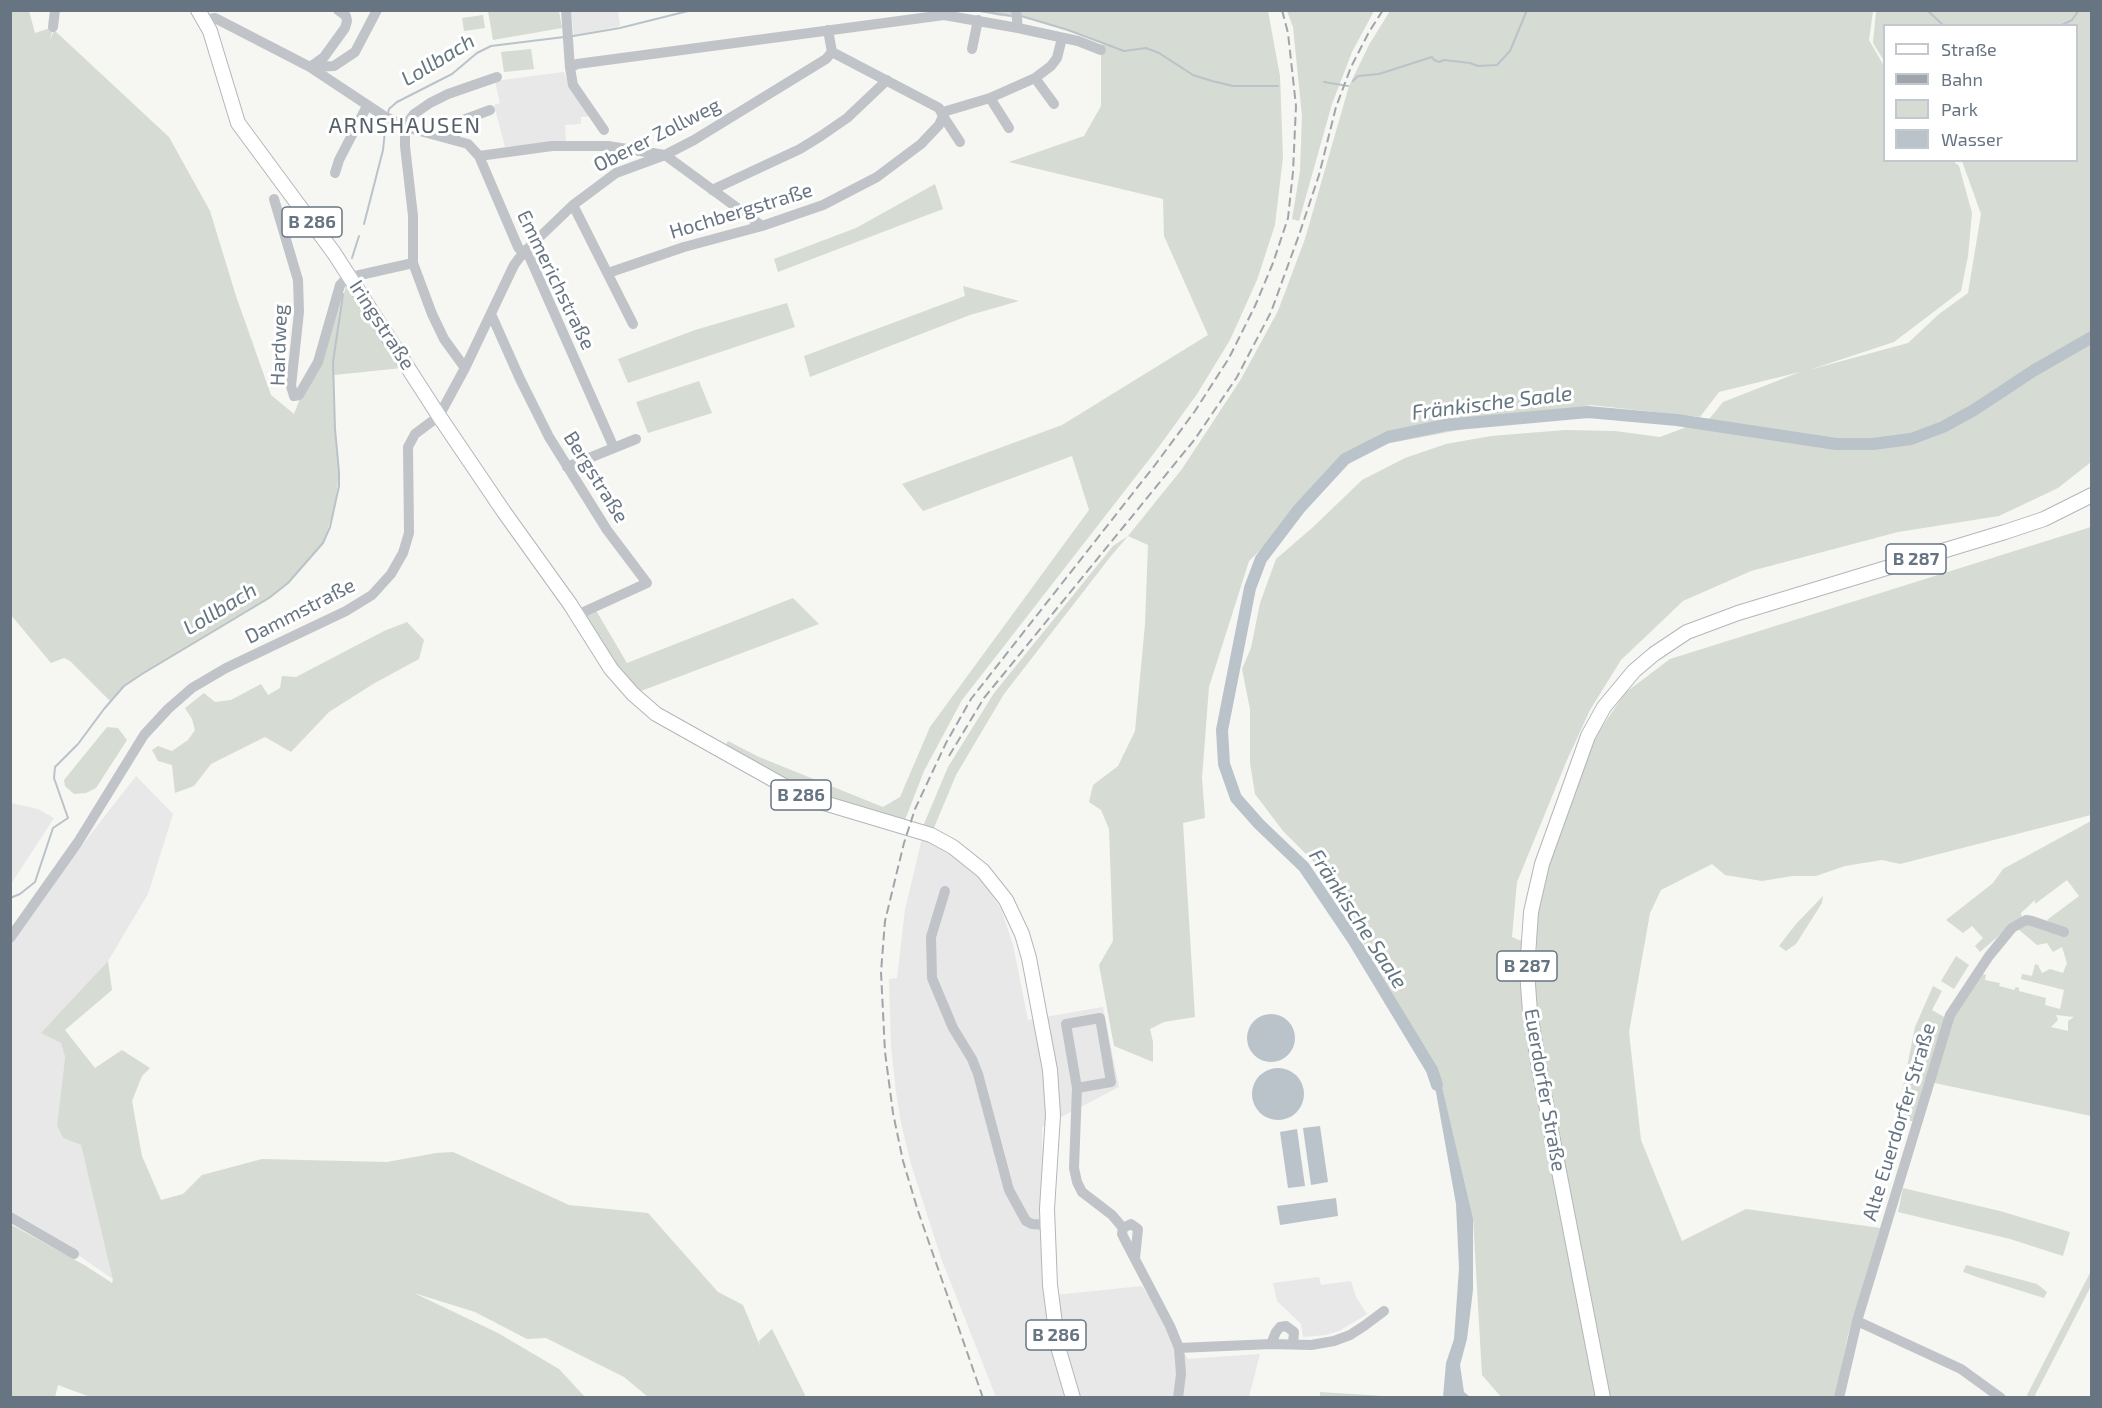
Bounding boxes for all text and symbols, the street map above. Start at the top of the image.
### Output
legend [1883,24,2078,162]
water label: Lollbach [397,28,479,92]
text: Straße [1941,38,1997,60]
text: Bahn [1941,68,1983,90]
street label: Oberer Zollweg [590,93,724,177]
text: Park [1941,98,1978,120]
district label: ARNSHAUSEN [328,113,482,139]
text: Wasser [1941,128,2003,150]
street label: Hochbergstraße [667,178,815,244]
street label: Emmerichstraße [512,206,600,354]
road number: B 286 [282,207,342,237]
street label: Iringstraße [344,276,420,374]
street label: Hardweg [266,304,292,386]
water label: Fränkische Saale [1410,381,1574,425]
street label: Bergstraße [558,427,634,527]
road number: B 287 [1886,544,1946,574]
street label: Dammstraße [241,573,359,649]
water label: Lollbach [179,577,261,641]
road number: B 286 [771,780,831,810]
water label: Fränkische Saale [1303,844,1413,994]
road number: B 287 [1497,951,1557,981]
street label: Euerdorfer Straße [1519,1007,1571,1173]
street label: Alte Euerdorfer Straße [1857,1020,1941,1224]
road number: B 286 [1026,1320,1086,1350]

